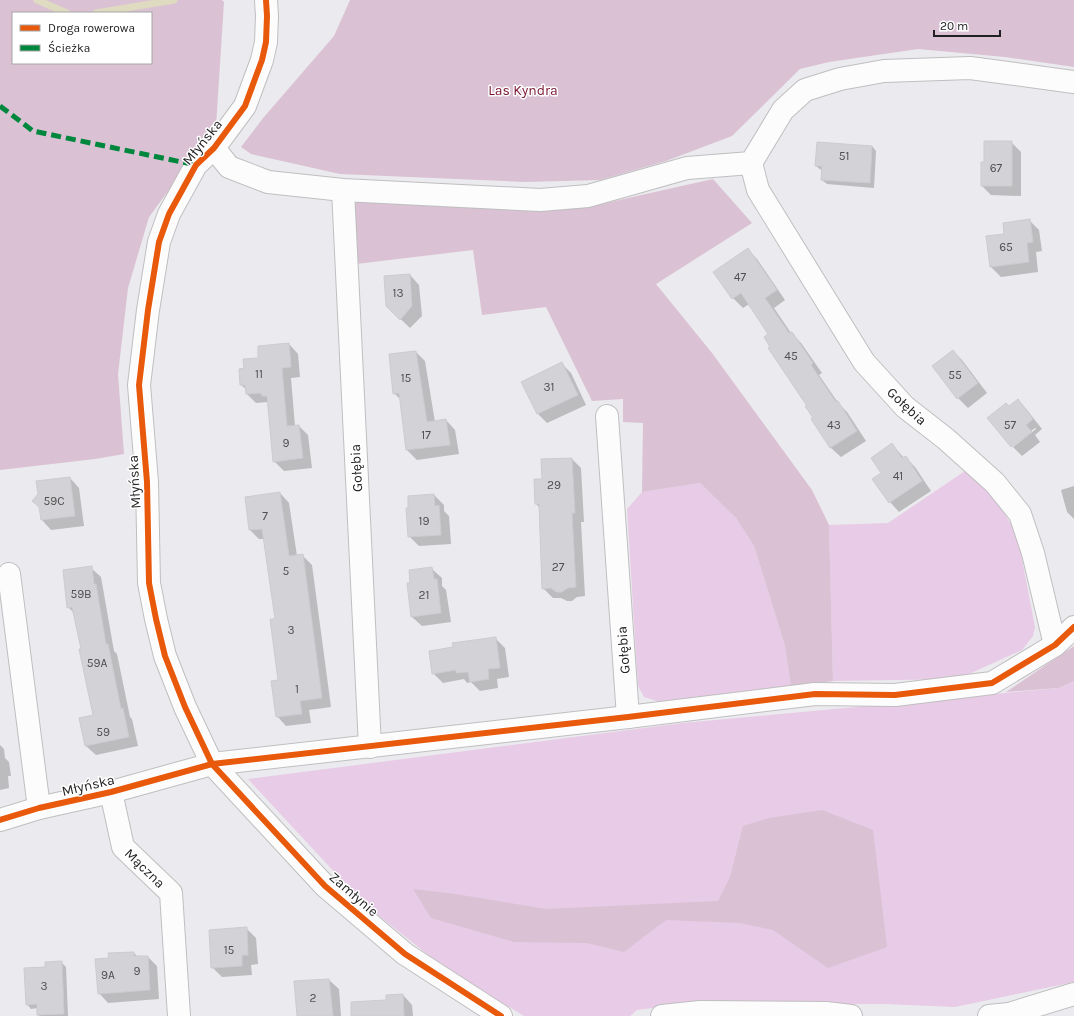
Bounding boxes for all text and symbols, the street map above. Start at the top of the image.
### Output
legend [12,12,152,64]
scale bar [934,12,1000,38]
text: 20 m [940,19,968,33]
text: Droga rowerowa [48,21,135,35]
text: Ścieżka [48,40,90,55]
park label: Las Kyndra [488,82,558,99]
street label: Młyńska [179,116,226,169]
house number: 51 [839,149,849,163]
house number: 67 [990,161,1003,175]
house number: 65 [999,240,1013,254]
house number: 47 [734,270,747,284]
house number: 13 [392,286,404,300]
house number: 45 [784,349,798,363]
house number: 11 [255,367,263,381]
house number: 55 [948,368,962,382]
house number: 15 [401,371,412,385]
house number: 31 [543,380,555,394]
street label: Gołębia [883,384,930,429]
house number: 43 [827,418,841,432]
house number: 57 [1004,418,1017,432]
house number: 17 [421,428,431,442]
house number: 9 [283,436,290,450]
street label: Gołębia [347,444,366,492]
street label: Młyńska [125,455,144,509]
house number: 41 [893,469,903,483]
house number: 29 [547,478,561,492]
house number: 59C [43,494,65,508]
house number: 7 [262,509,268,523]
house number: 19 [419,514,429,528]
house number: 27 [552,560,565,574]
house number: 5 [283,564,290,578]
house number: 59B [70,587,92,601]
house number: 21 [419,588,429,602]
house number: 3 [287,623,295,637]
street label: Gołębia [613,625,634,674]
house number: 59A [87,656,107,670]
house number: 1 [295,682,299,696]
house number: 59 [96,725,110,739]
street label: Młyńska [60,771,116,800]
street label: Mączna [121,845,168,892]
street label: Zamłynie [326,868,382,920]
house number: 15 [224,943,235,957]
house number: 9 [134,964,141,978]
house number: 9A [101,968,115,982]
house number: 3 [40,979,48,993]
house number: 2 [310,991,317,1005]

